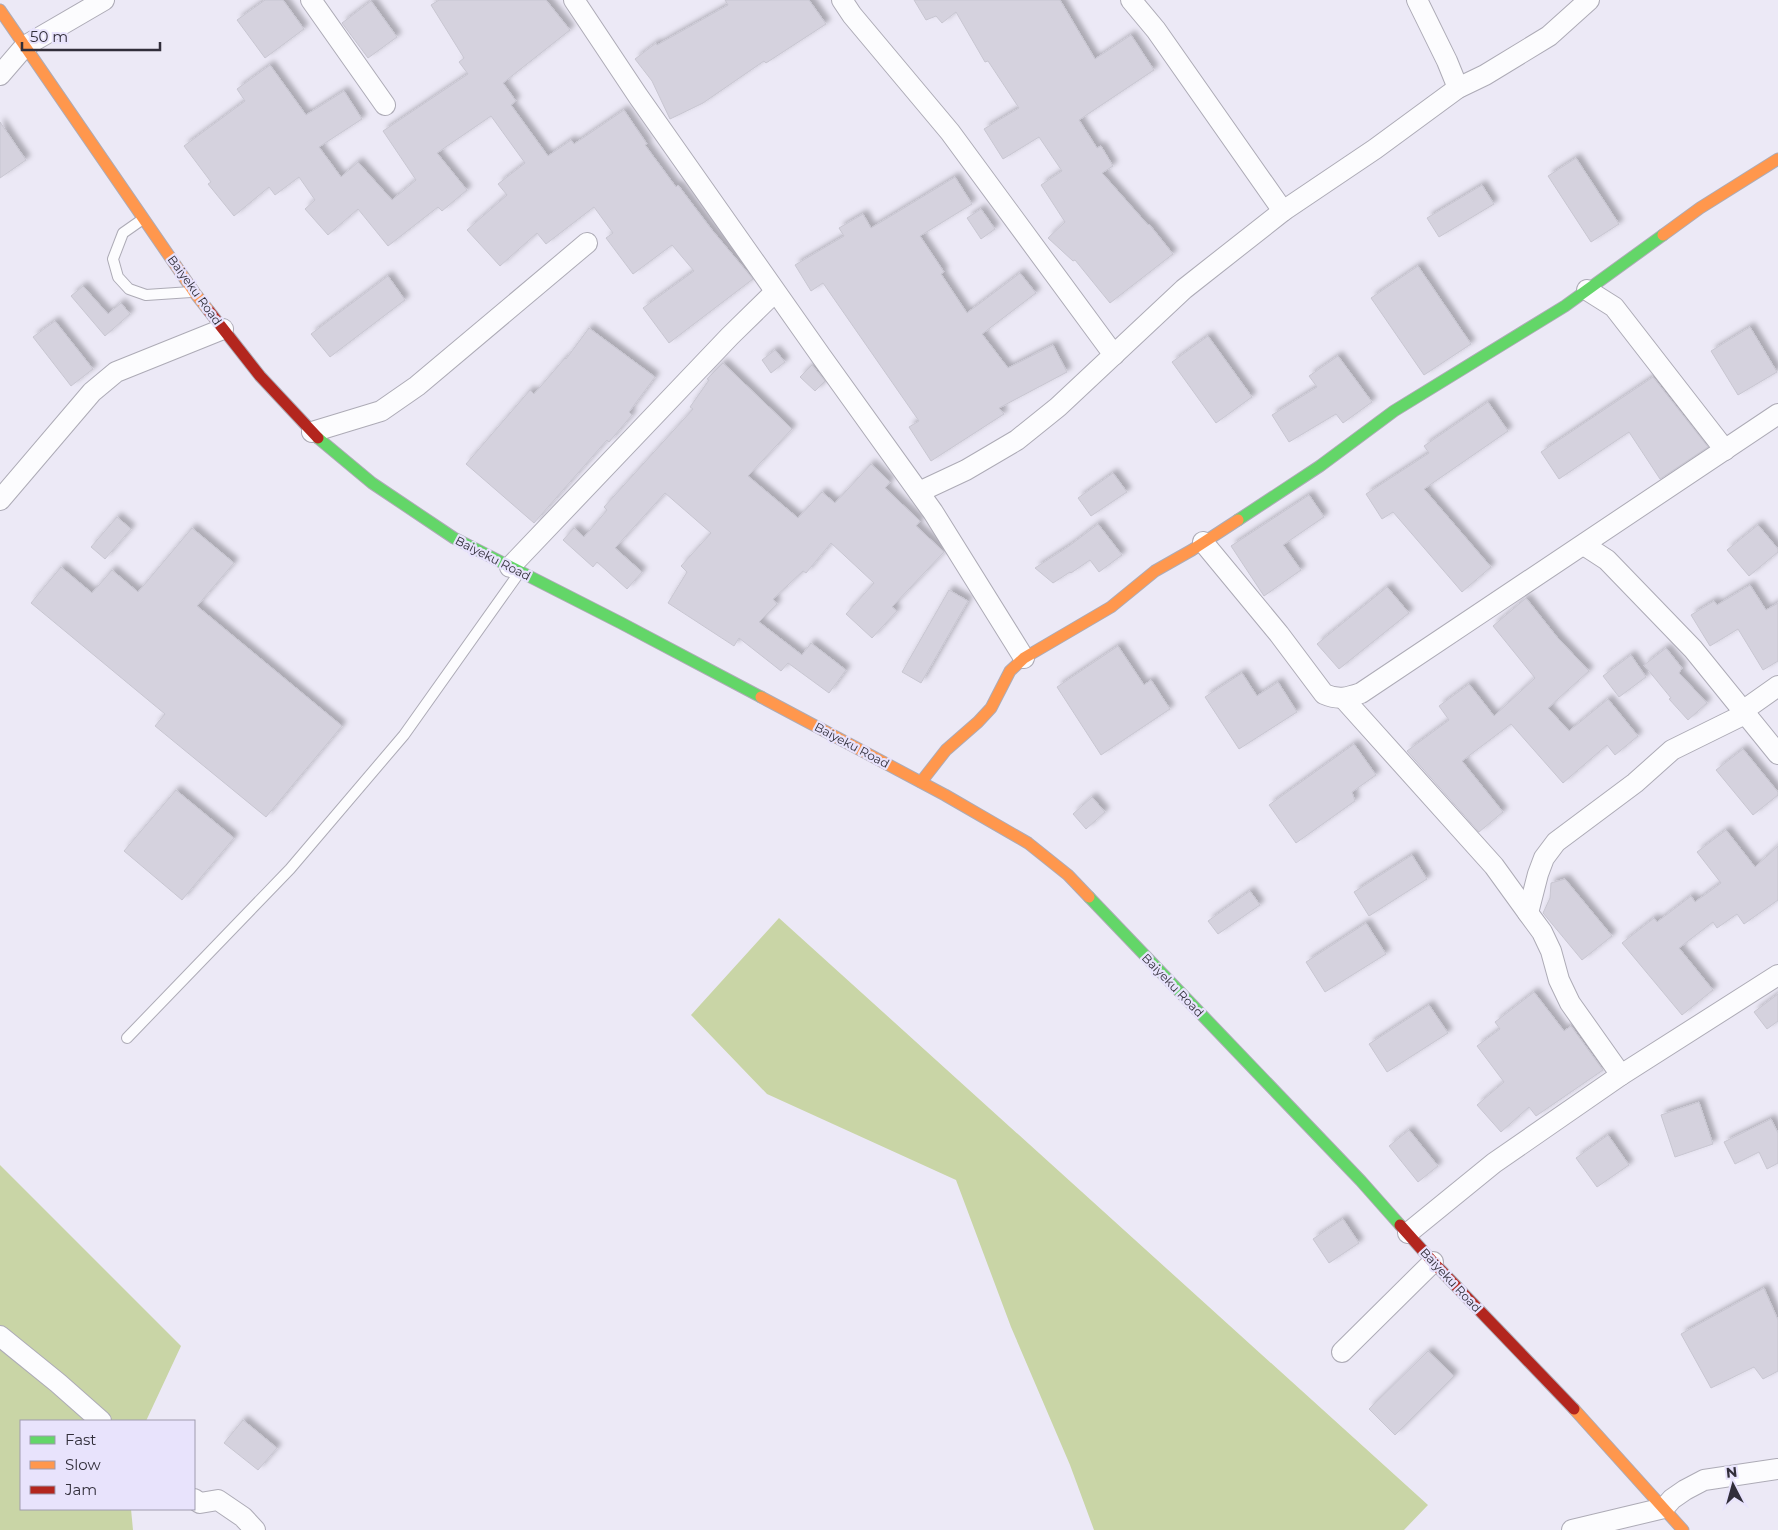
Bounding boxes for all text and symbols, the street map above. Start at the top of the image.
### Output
scale bar [22,20,160,52]
text: 50 m [30,27,68,46]
street label: Baiyeku Road [165,252,225,328]
street label: Baiyeku Road [453,533,533,583]
street label: Baiyeku Road [812,719,892,771]
street label: Baiyeku Road [1139,950,1207,1020]
street label: Baiyeku Road [1417,1245,1485,1315]
legend [20,1420,195,1510]
text: Fast [65,1430,96,1449]
text: Slow [65,1455,101,1474]
north arrow [1708,1460,1758,1510]
text: N [1725,1463,1738,1482]
text: Jam [64,1480,97,1499]

